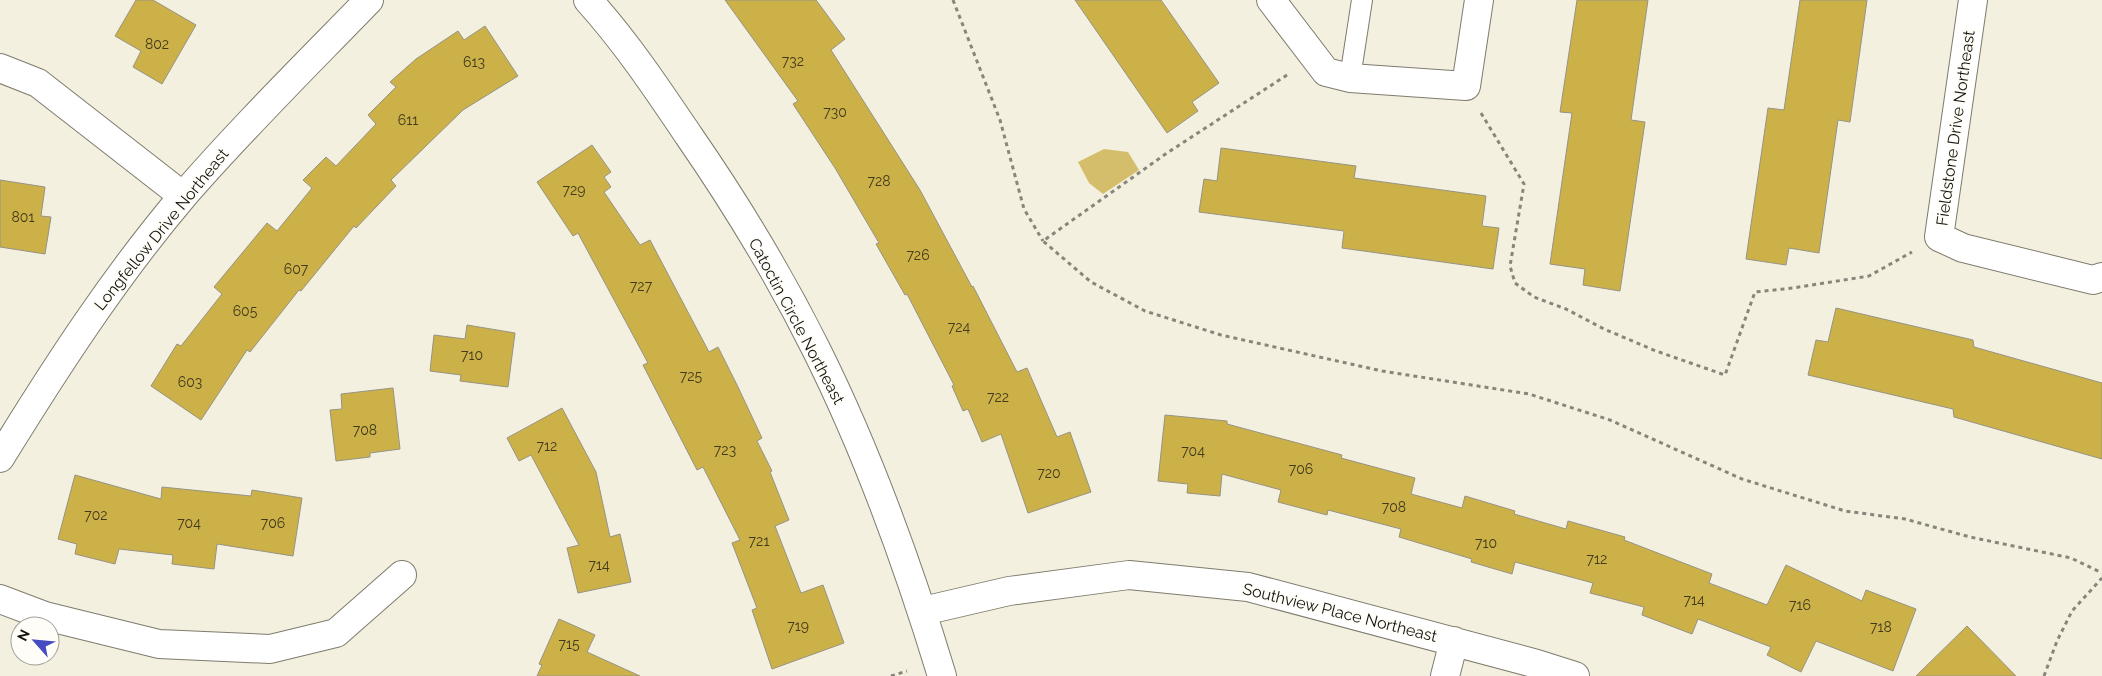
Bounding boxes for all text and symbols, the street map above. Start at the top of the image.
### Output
street label: Fieldstone Drive Northeast [1932,28,1979,227]
house number: 802 [145,36,169,52]
house number: 732 [782,53,804,69]
house number: 613 [463,54,485,70]
house number: 730 [823,104,847,120]
house number: 611 [398,112,418,128]
street label: Longfellow Drive Northeast [90,144,233,314]
house number: 728 [867,173,891,189]
house number: 729 [563,182,586,198]
house number: 801 [12,209,34,225]
street label: Catoctin Circle Northeast [745,235,849,408]
house number: 726 [906,247,930,263]
house number: 607 [284,261,309,277]
house number: 727 [630,278,653,294]
house number: 605 [233,303,258,319]
house number: 724 [948,319,971,335]
house number: 710 [461,347,483,363]
house number: 725 [680,368,703,384]
house number: 603 [178,374,202,390]
house number: 722 [987,389,1009,405]
house number: 708 [353,422,377,438]
house number: 712 [537,438,557,454]
house number: 723 [714,442,736,458]
house number: 704 [1181,443,1205,459]
house number: 706 [1289,461,1313,477]
house number: 720 [1037,465,1061,481]
house number: 708 [1382,499,1406,515]
house number: 702 [84,507,108,523]
house number: 704 [177,515,201,531]
house number: 706 [261,515,285,531]
house number: 721 [749,533,769,549]
house number: 710 [1475,535,1497,551]
house number: 712 [1587,551,1607,567]
house number: 714 [588,557,610,573]
street label: Southview Place Northeast [1241,579,1440,646]
house number: 714 [1683,592,1705,608]
house number: 716 [1789,597,1811,613]
north arrow [10,616,60,666]
house number: 719 [787,618,809,634]
house number: 718 [1870,619,1892,635]
text: N [14,627,33,643]
house number: 715 [558,636,580,652]

